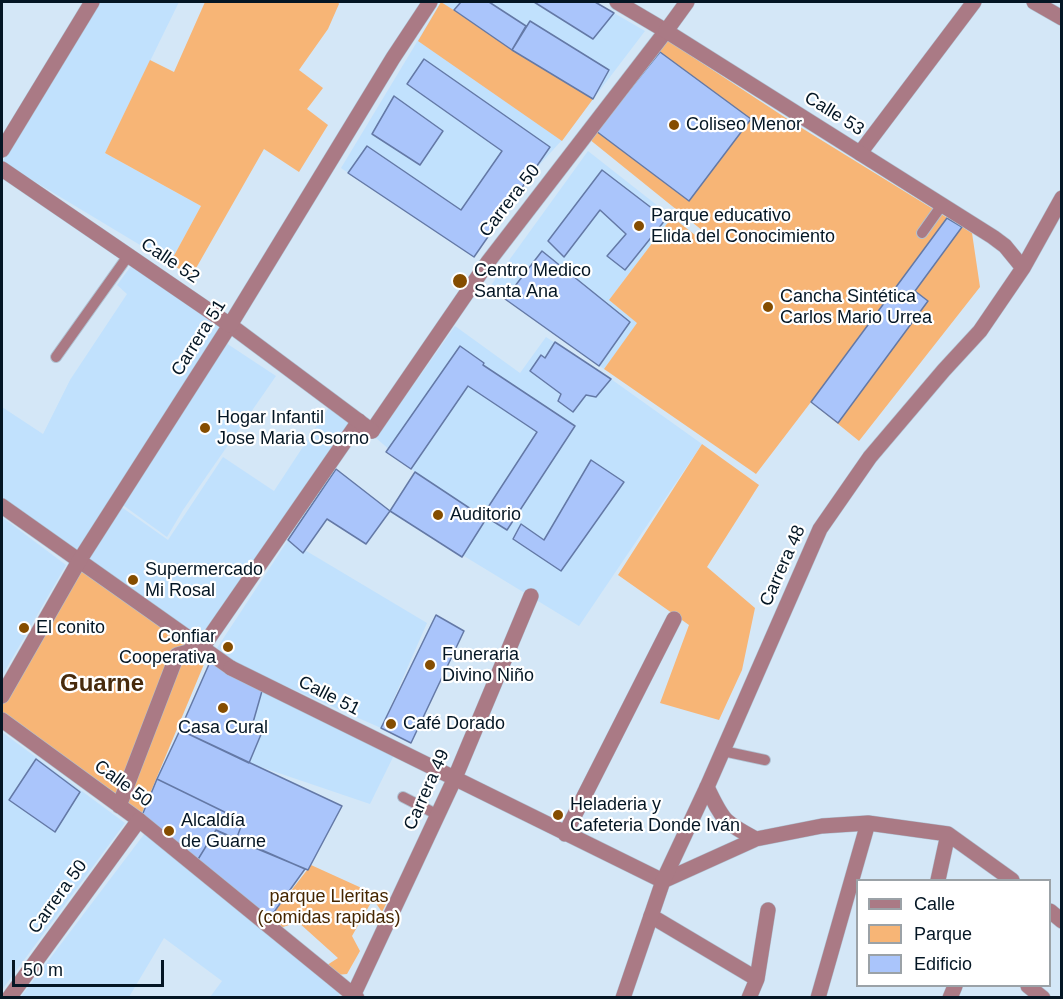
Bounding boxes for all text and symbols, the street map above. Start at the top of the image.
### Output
street label: Calle 53 [800,87,868,141]
place label: Coliseo Menor [686,114,802,136]
marker: Coliseo Menor [667,118,681,132]
street label: Carrera 50 [475,160,545,242]
place label: Parque educativo Elida del Conocimiento [651,205,835,248]
marker: Parque educativo Elida del Conocimiento [632,219,646,233]
street label: Calle 52 [137,234,203,288]
place label: Centro Medico Santa Ana [474,260,591,302]
marker: Centro Medico Santa Ana [451,272,469,290]
place label: Cancha Sintética Carlos Mario Urrea [780,286,932,328]
street label: Carrera 51 [167,296,231,380]
marker: Cancha Sintética Carlos Mario Urrea [761,300,775,314]
place label: Hogar Infantil Jose Maria Osorno [217,407,369,450]
marker: Hogar Infantil Jose Maria Osorno [198,421,212,435]
place label: Auditorio [450,504,521,526]
marker: Auditorio [431,508,445,522]
street label: Carrera 48 [756,522,810,610]
place label: Supermercado Mi Rosal [145,559,263,602]
marker: Supermercado Mi Rosal [126,573,140,587]
place label: El conito [36,617,105,639]
marker: El conito [17,621,31,635]
place label: Confiar Cooperativa [119,626,216,668]
marker: Confiar Cooperativa [221,640,235,654]
place label: Funeraria Divino Niño [442,644,534,686]
marker: Funeraria Divino Niño [423,658,437,672]
district label: Guarne [60,670,144,698]
street label: Calle 51 [295,671,363,721]
marker: Casa Cural [216,701,230,715]
place label: Café Dorado [403,713,505,735]
place label: Casa Cural [178,717,268,739]
marker: Café Dorado [384,717,398,731]
street label: Carrera 49 [400,746,454,834]
street label: Calle 50 [90,756,156,812]
place label: Heladeria y Cafeteria Donde Iván [570,794,740,836]
marker: Heladeria y Cafeteria Donde Iván [551,808,565,822]
place label: Alcaldía de Guarne [181,810,266,852]
marker: Alcaldía de Guarne [162,824,176,838]
street label: Carrera 50 [24,856,92,938]
legend [856,879,1051,987]
park label: parque Lleritas (comidas rapidas) [257,886,401,928]
text: Calle [914,894,955,914]
text: Parque [914,924,972,944]
scale bar [15,948,166,986]
text: Edificio [914,954,972,974]
text: 50 m [23,960,63,980]

